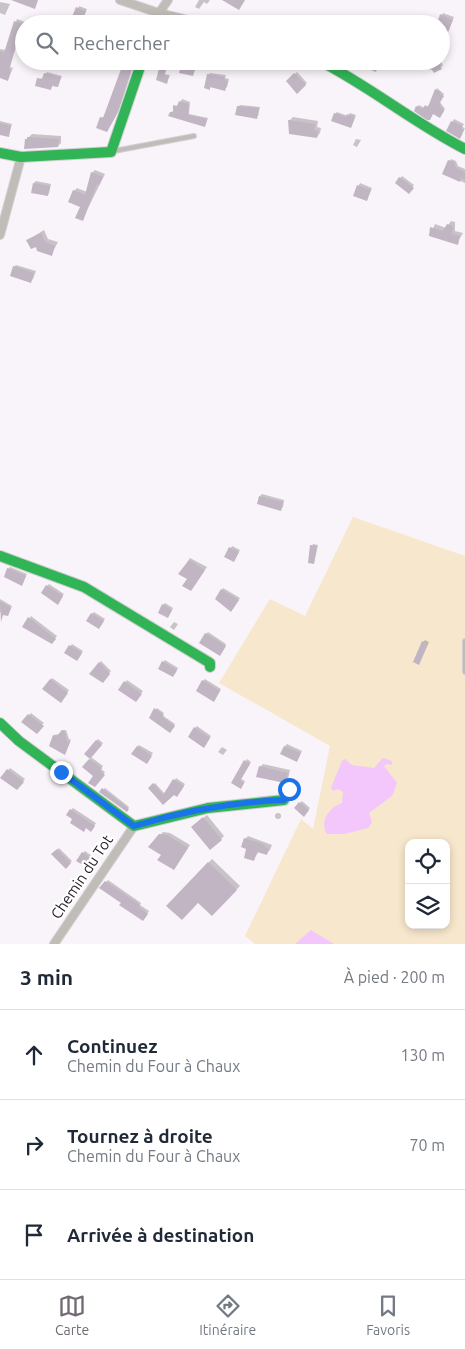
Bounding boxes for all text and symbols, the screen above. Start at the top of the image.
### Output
search box [15,15,450,70]
icon: search [33,29,61,57]
text: Rechercher [73,32,170,54]
route end [50,761,73,784]
route start [278,778,301,801]
street label: Chemin du Tot [47,831,116,922]
map controls [405,839,450,929]
button: locate [405,839,450,884]
button: layers [405,884,450,929]
text: 3 min [20,965,73,989]
text: À pied · 200 m [344,968,445,986]
text: Continuez [67,1035,157,1057]
icon: ahead [20,1041,48,1069]
text: 130 m [400,1046,445,1064]
text: Chemin du Four à Chaux [67,1057,240,1075]
text: Tournez à droite [67,1125,213,1147]
icon: right [20,1131,48,1159]
text: 70 m [409,1136,445,1154]
text: Chemin du Four à Chaux [67,1147,240,1165]
icon: arrive [20,1221,48,1249]
text: Arrivée à destination [67,1224,254,1246]
tab: Carte [55,1292,89,1338]
tab: Itinéraire [199,1292,256,1338]
tab: Favoris [366,1292,410,1338]

